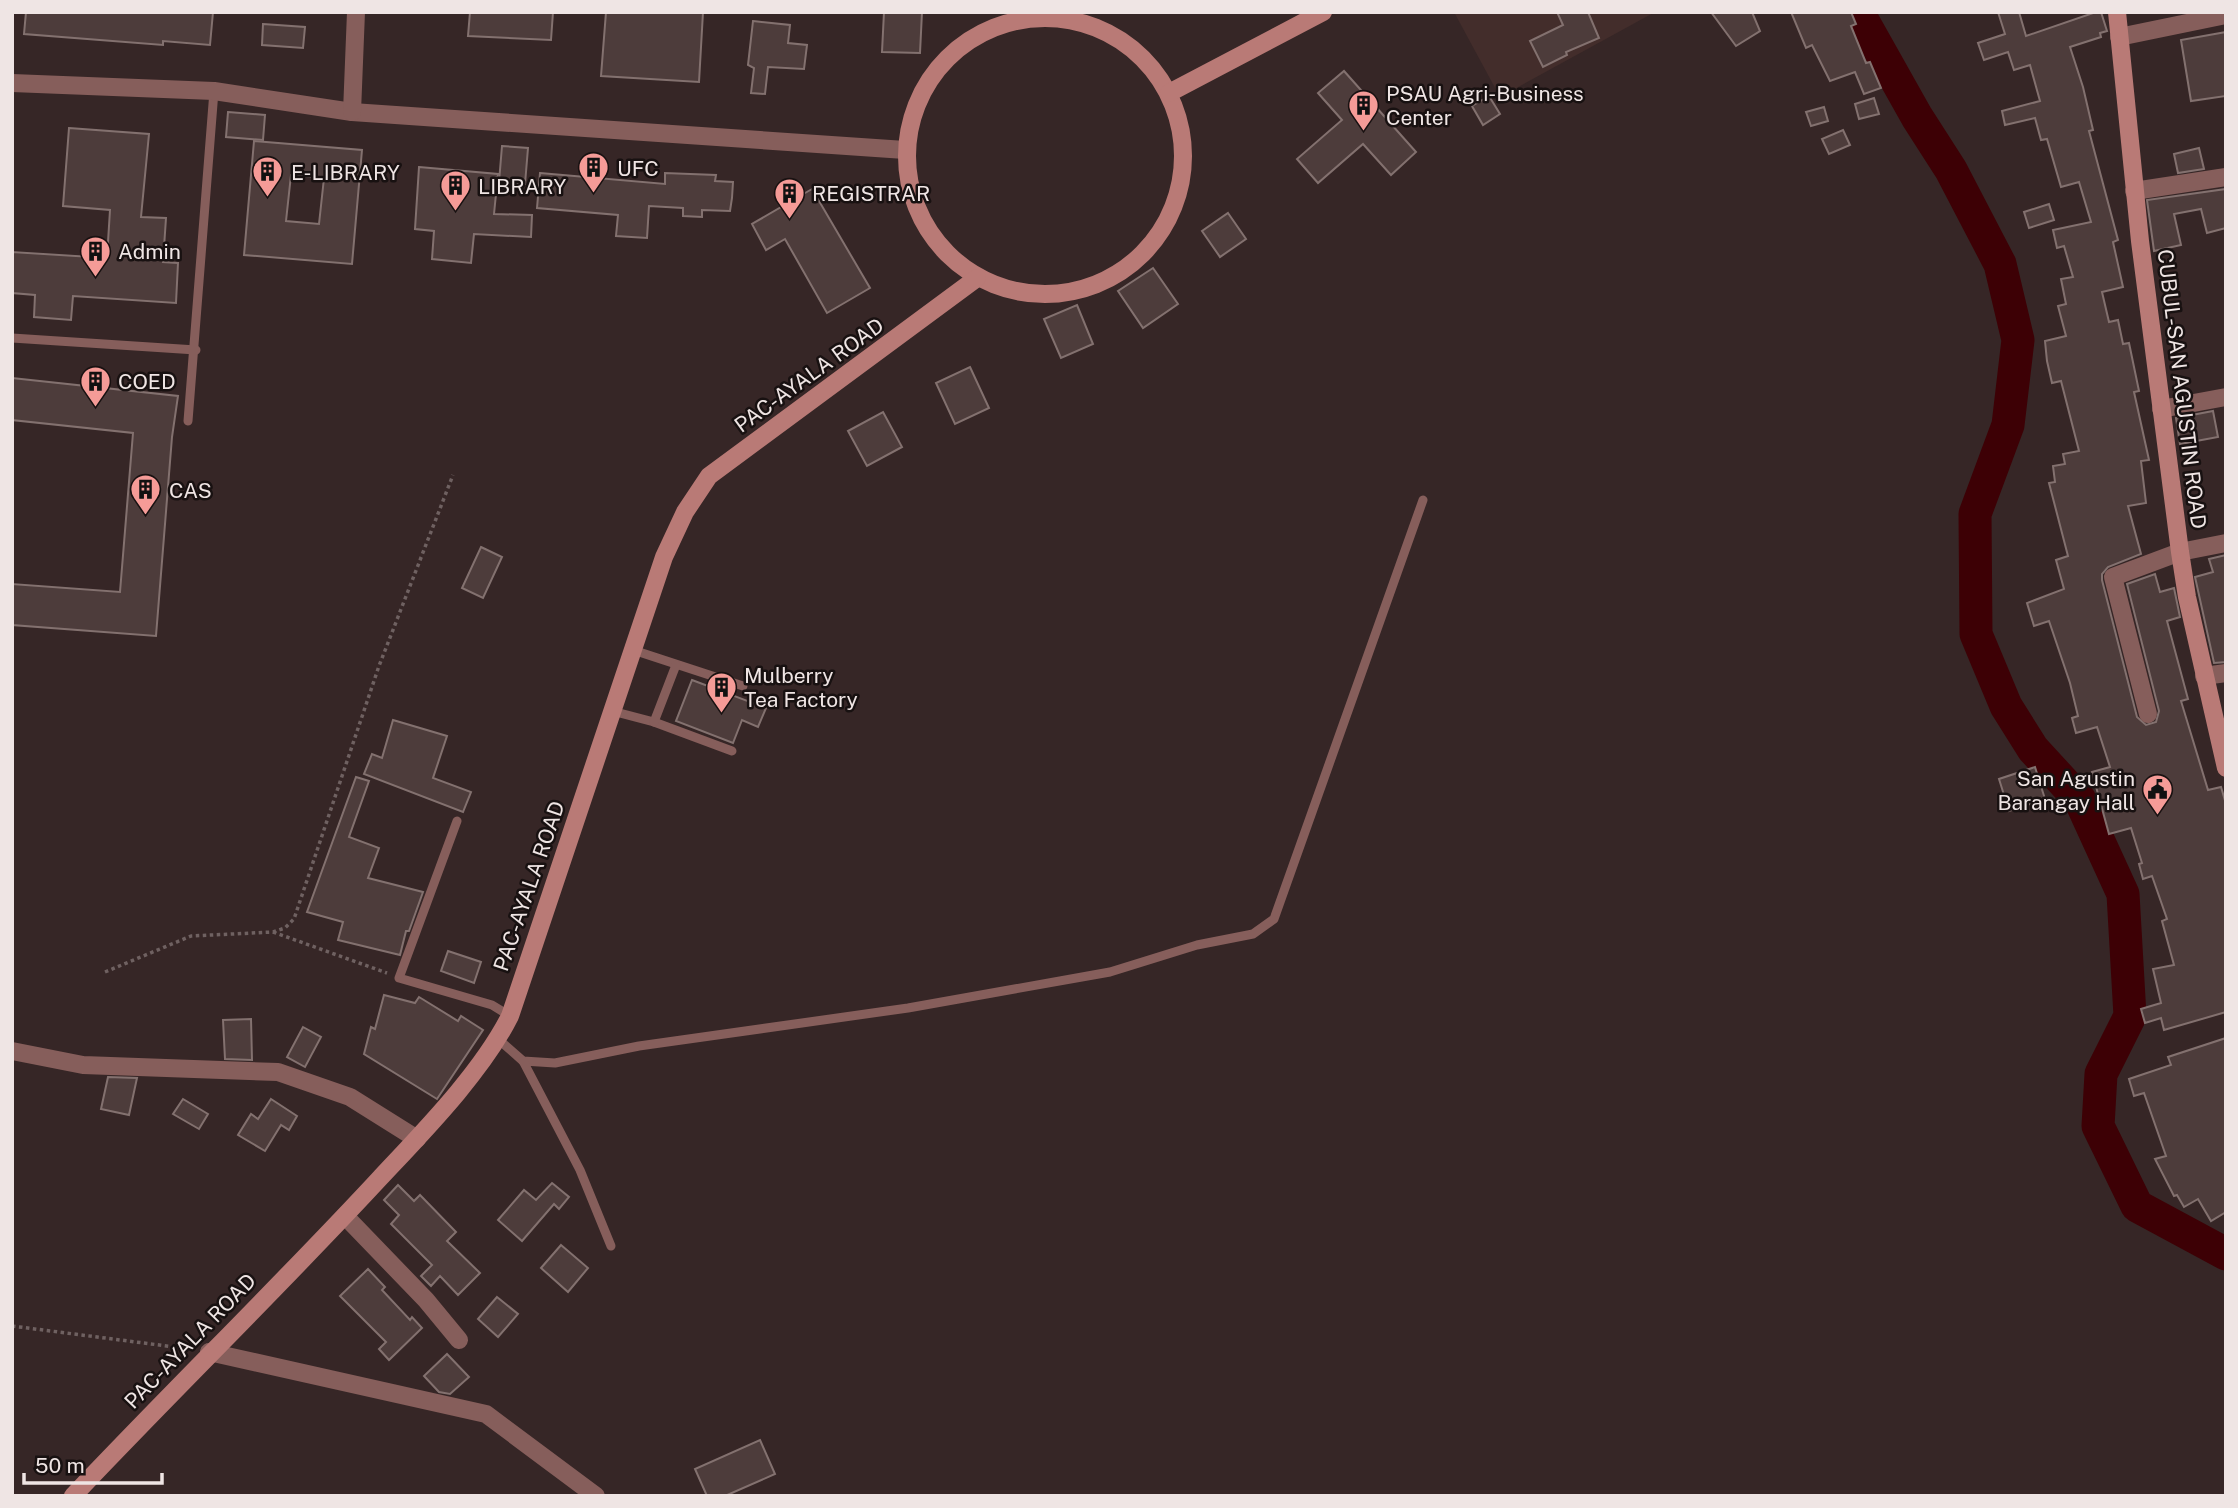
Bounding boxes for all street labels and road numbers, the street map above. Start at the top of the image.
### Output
street label: CUBUL-SAN AGUSTIN ROAD [2152,248,2212,530]
street label: PAC-AYALA ROAD [730,313,888,437]
street label: PAC-AYALA ROAD [488,798,570,974]
street label: PAC-AYALA ROAD [119,1268,261,1414]

